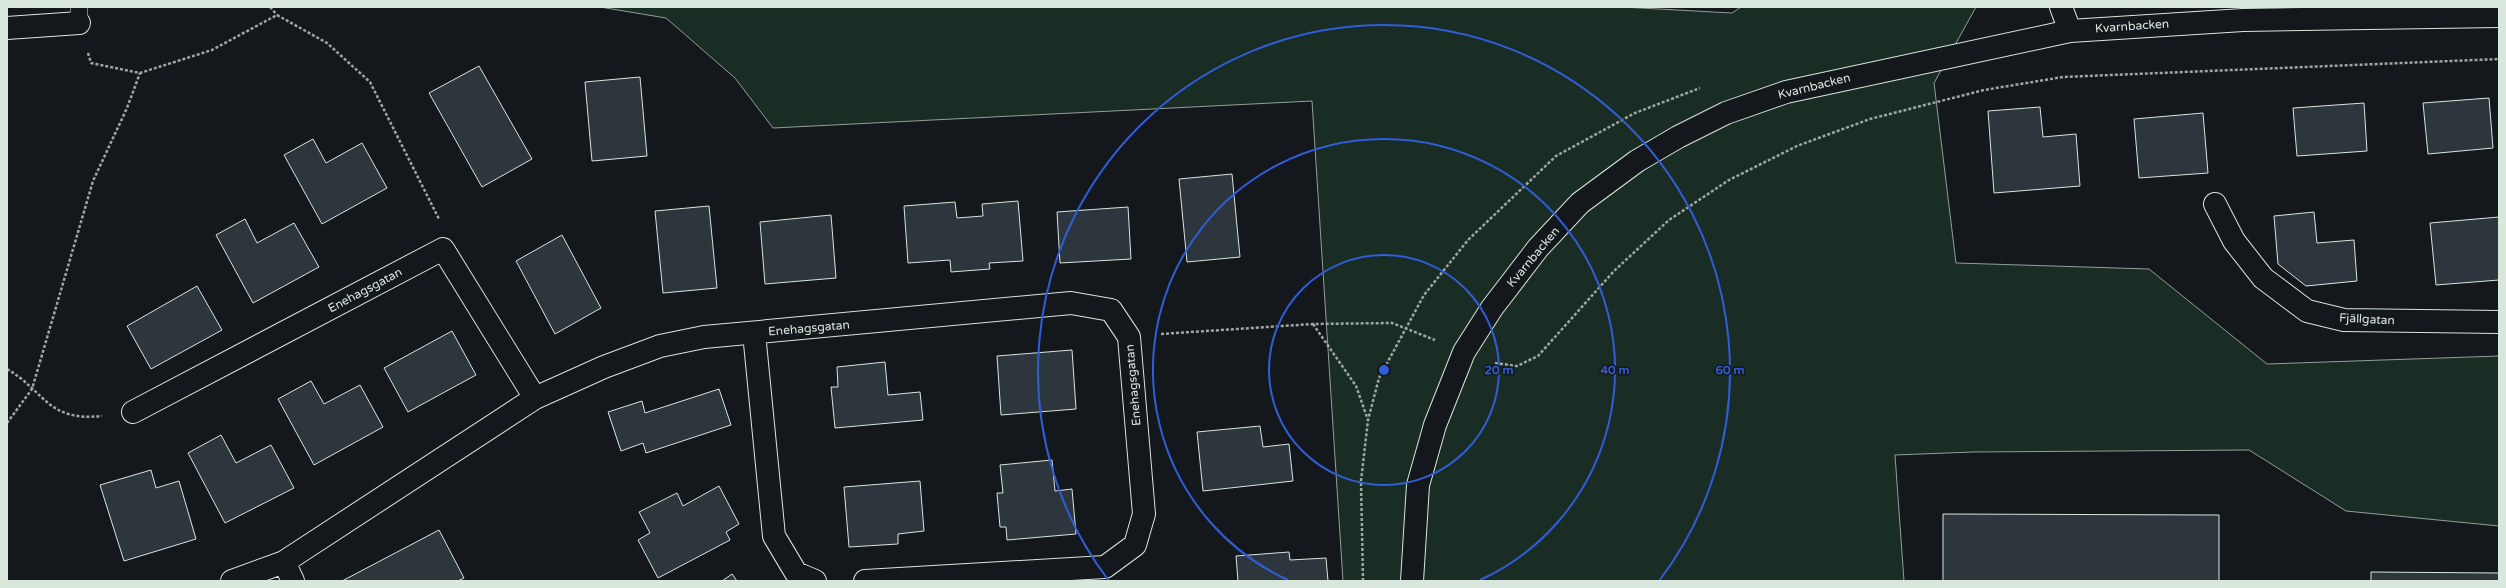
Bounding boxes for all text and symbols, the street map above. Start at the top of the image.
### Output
street label: Kvarnbacken [2094,16,2170,36]
street label: Kvarnbacken [1776,70,1852,102]
street label: Kvarnbacken [1504,224,1562,290]
street label: Enehagsgatan [326,265,404,315]
street label: Fjällgatan [2339,311,2395,327]
street label: Enehagsgatan [768,317,850,339]
street label: Enehagsgatan [1122,344,1144,426]
centre of rings [1377,363,1391,377]
text: 20 m [1484,363,1514,377]
text: 40 m [1600,363,1630,377]
text: 60 m [1715,363,1745,377]

